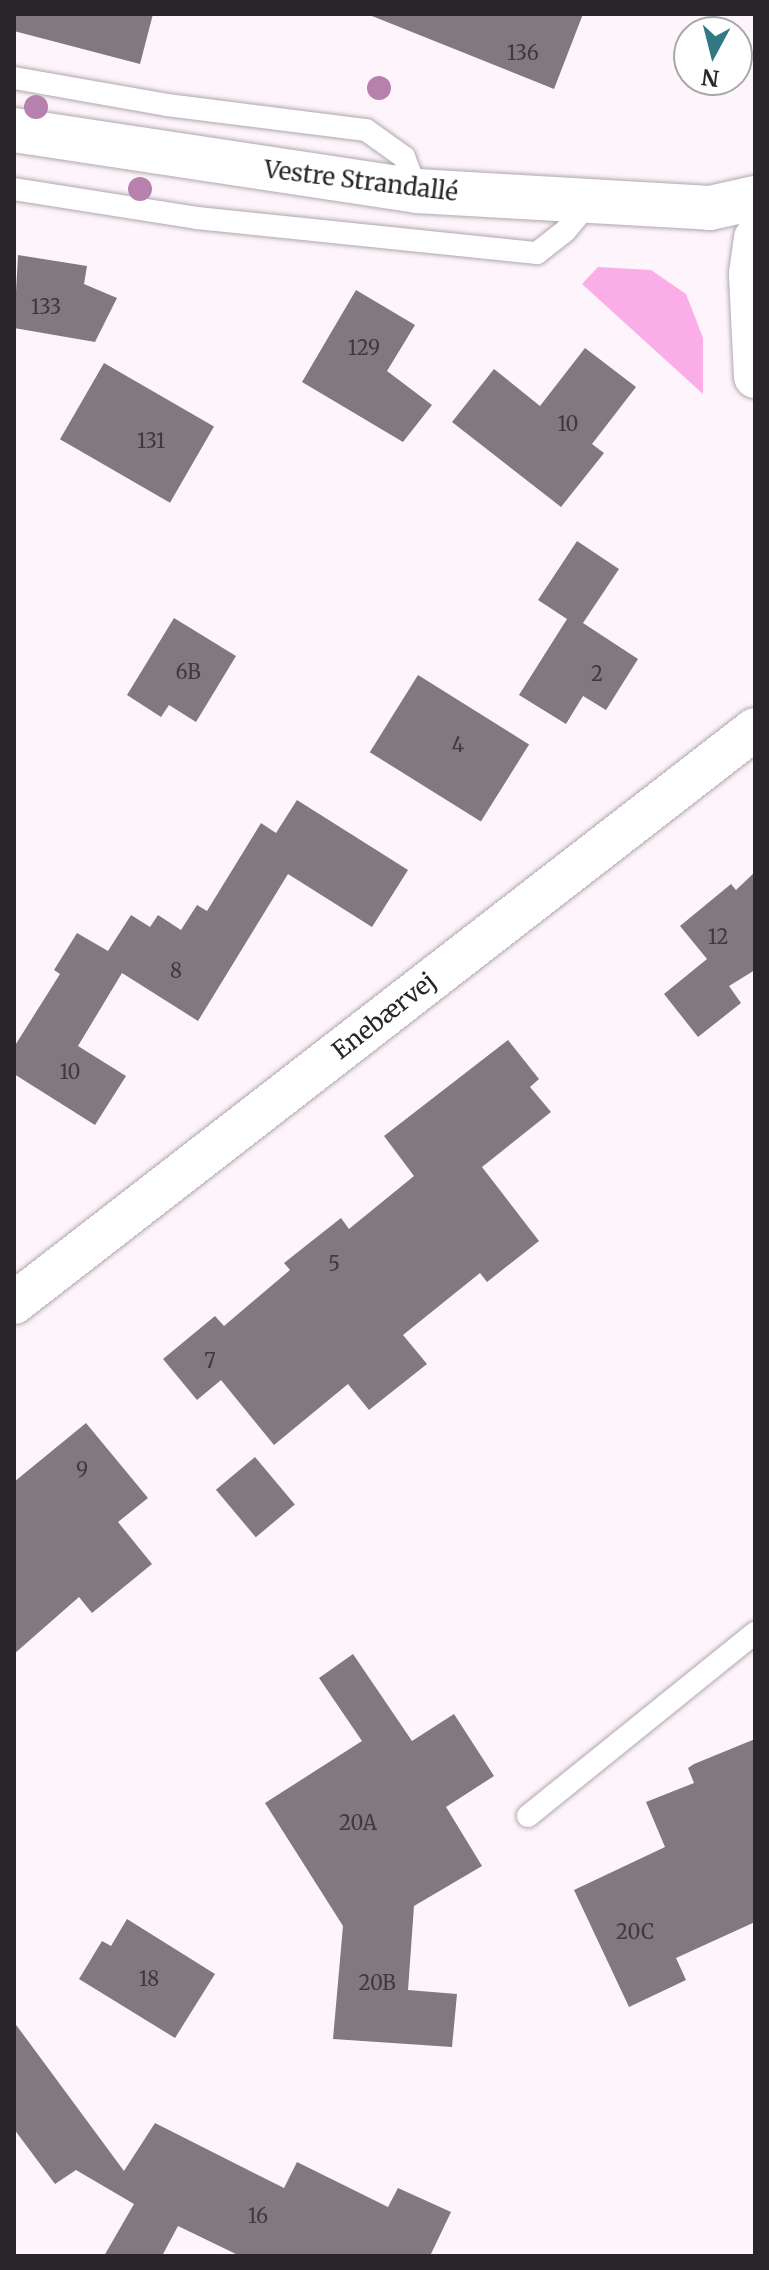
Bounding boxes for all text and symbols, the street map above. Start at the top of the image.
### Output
north arrow [673,16,753,96]
house number: 136 [507,40,539,64]
text: N [700,63,721,93]
street label: Vestre Strandallé [262,155,460,207]
house number: 133 [31,294,61,318]
house number: 129 [348,335,380,359]
house number: 10 [557,411,579,435]
house number: 131 [137,428,165,452]
house number: 6B [175,659,201,683]
house number: 2 [591,661,603,685]
house number: 4 [452,732,464,756]
house number: 12 [708,924,728,948]
house number: 8 [170,958,182,982]
street label: Enebærvej [327,967,441,1065]
house number: 10 [59,1059,81,1083]
house number: 5 [328,1251,340,1275]
house number: 7 [204,1348,216,1372]
house number: 9 [76,1457,88,1481]
house number: 20A [339,1810,377,1834]
house number: 20C [616,1919,654,1943]
house number: 18 [139,1966,159,1990]
house number: 20B [358,1970,396,1994]
house number: 16 [248,2203,268,2227]

